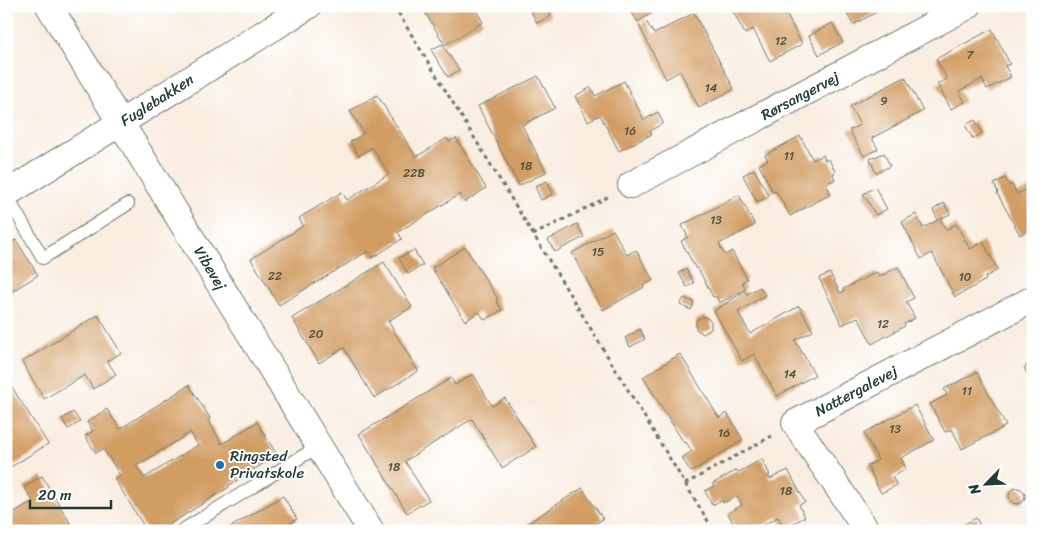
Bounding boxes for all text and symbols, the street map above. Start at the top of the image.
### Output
house number: 12 [775,30,787,52]
house number: 7 [967,44,975,66]
street label: Rørsangervej [756,64,844,128]
street label: Fuglebakken [115,67,199,133]
house number: 14 [705,77,718,99]
house number: 9 [880,90,888,112]
house number: 16 [624,120,636,142]
house number: 11 [784,145,794,167]
house number: 18 [520,155,532,177]
house number: 22B [403,162,425,184]
house number: 13 [710,209,722,231]
street label: Vibevej [187,241,234,296]
house number: 15 [592,241,604,263]
house number: 22 [268,265,282,287]
house number: 10 [959,266,972,288]
house number: 12 [877,313,889,335]
house number: 20 [309,323,324,345]
street label: Nattergalevej [810,358,902,424]
house number: 14 [784,363,797,385]
house number: 11 [962,380,972,402]
house number: 13 [889,418,901,440]
house number: 16 [718,422,730,444]
place label: Ringsted Privatskole [230,443,305,486]
house number: 18 [388,456,400,478]
marker: Ringsted Privatskole [214,459,226,471]
north arrow [962,460,1012,510]
scale bar [30,477,111,509]
text: N [961,479,988,500]
house number: 18 [780,480,792,502]
text: 20 m [38,482,72,508]

